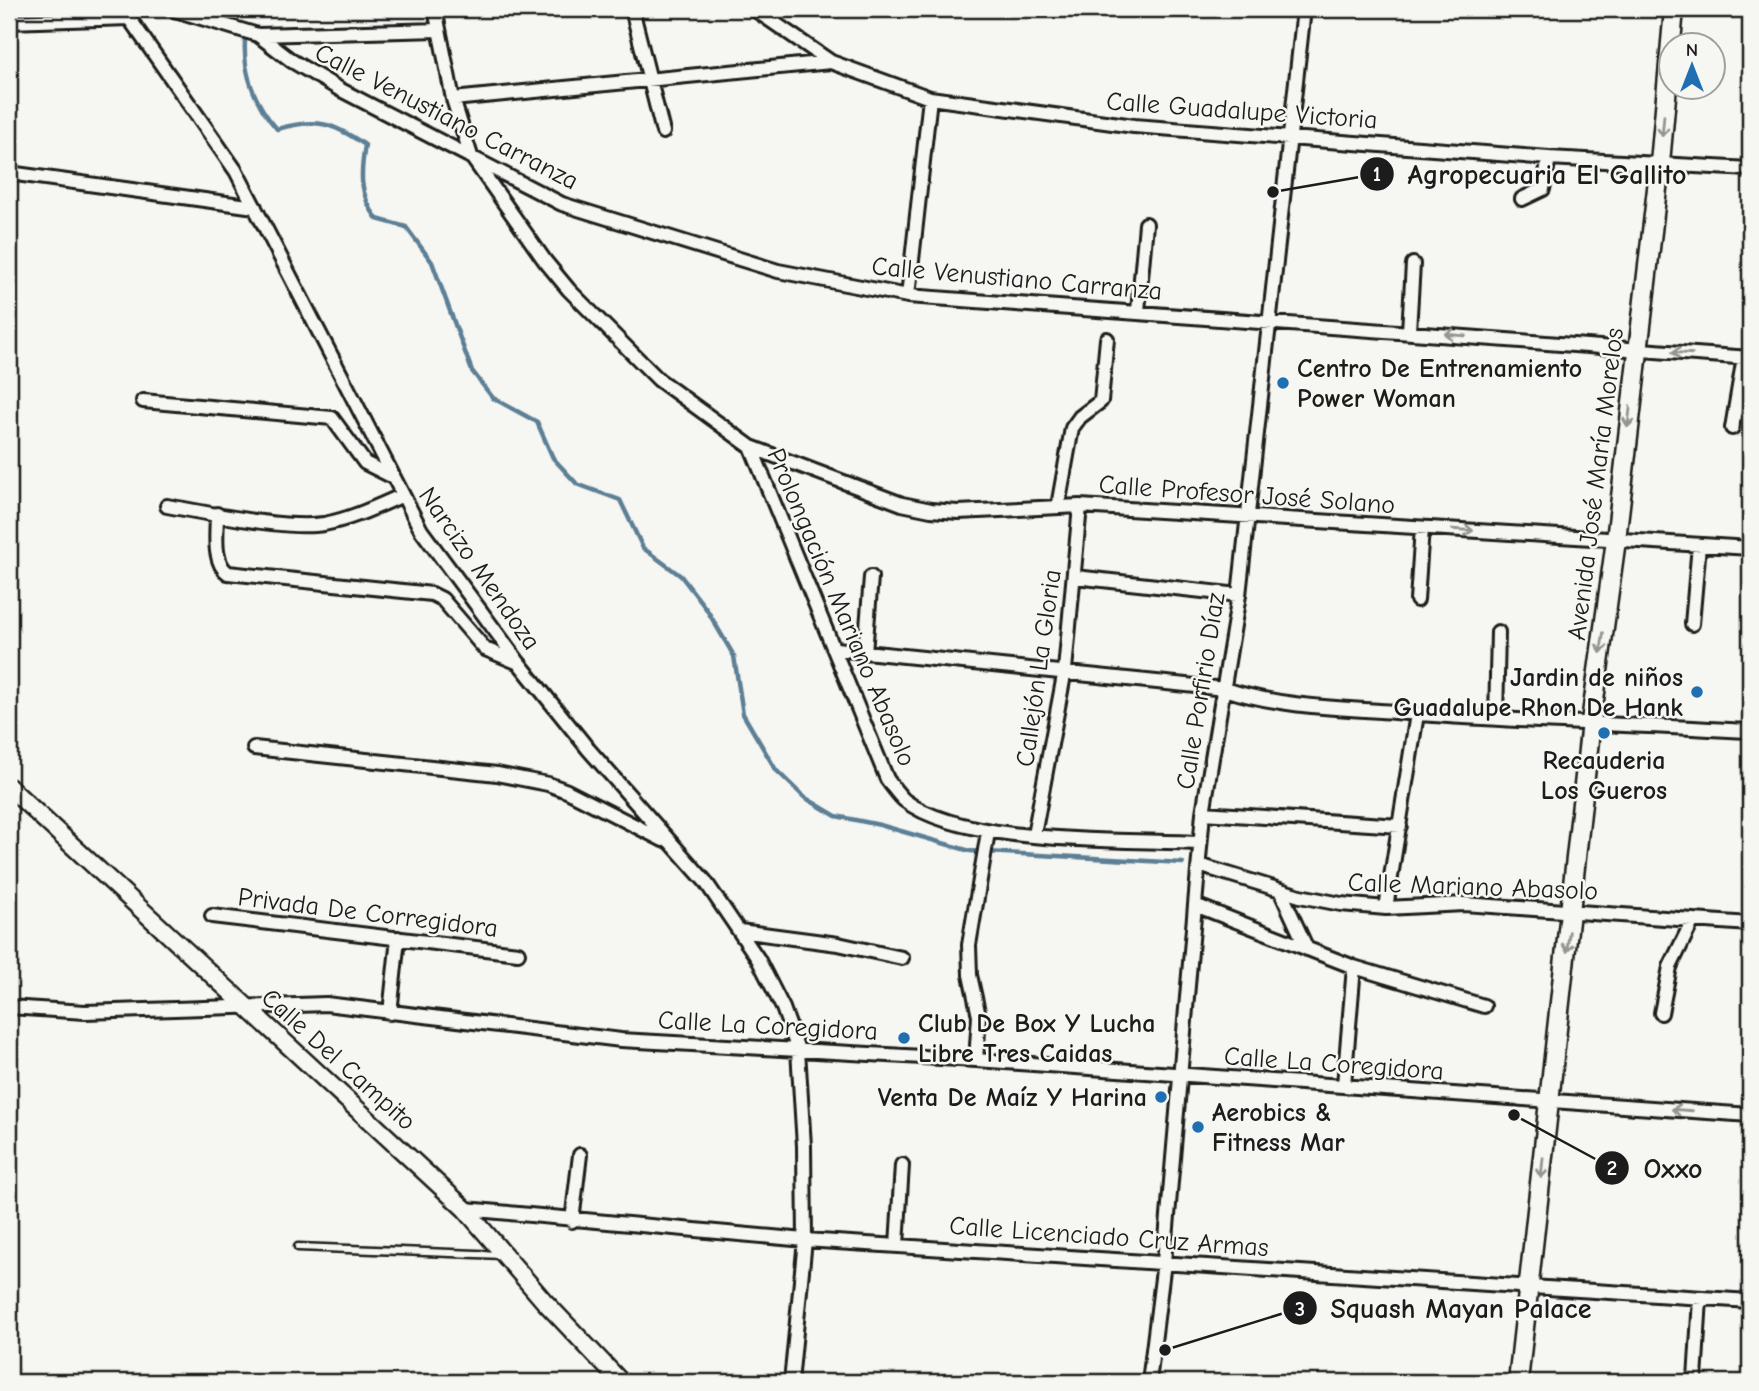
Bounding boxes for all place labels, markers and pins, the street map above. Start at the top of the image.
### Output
callout: Agropecuaria El Gallito [1359,149,1701,198]
place label: Centro De Entrenamiento Power Woman [1297,354,1582,414]
marker: Centro De Entrenamiento Power Woman [1275,375,1291,391]
place label: Jardin de niños Guadalupe Rhon De Hank [1394,663,1683,723]
marker: Jardin de niños Guadalupe Rhon De Hank [1689,684,1705,700]
marker: Recauderia Los Gueros [1596,725,1612,741]
place label: Recauderia Los Gueros [1541,746,1667,806]
place label: Club De Box Y Lucha Libre Tres Caidas [918,1009,1155,1069]
marker: Club De Box Y Lucha Libre Tres Caidas [896,1030,912,1046]
place label: Venta De Maíz Y Harina [878,1083,1147,1113]
marker: Venta De Maíz Y Harina [1153,1089,1169,1105]
place label: Aerobics & Fitness Mar [1212,1098,1345,1158]
marker: Aerobics & Fitness Mar [1190,1119,1206,1135]
callout: Oxxo [1594,1144,1717,1193]
callout: Squash Mayan Palace [1282,1284,1606,1333]

